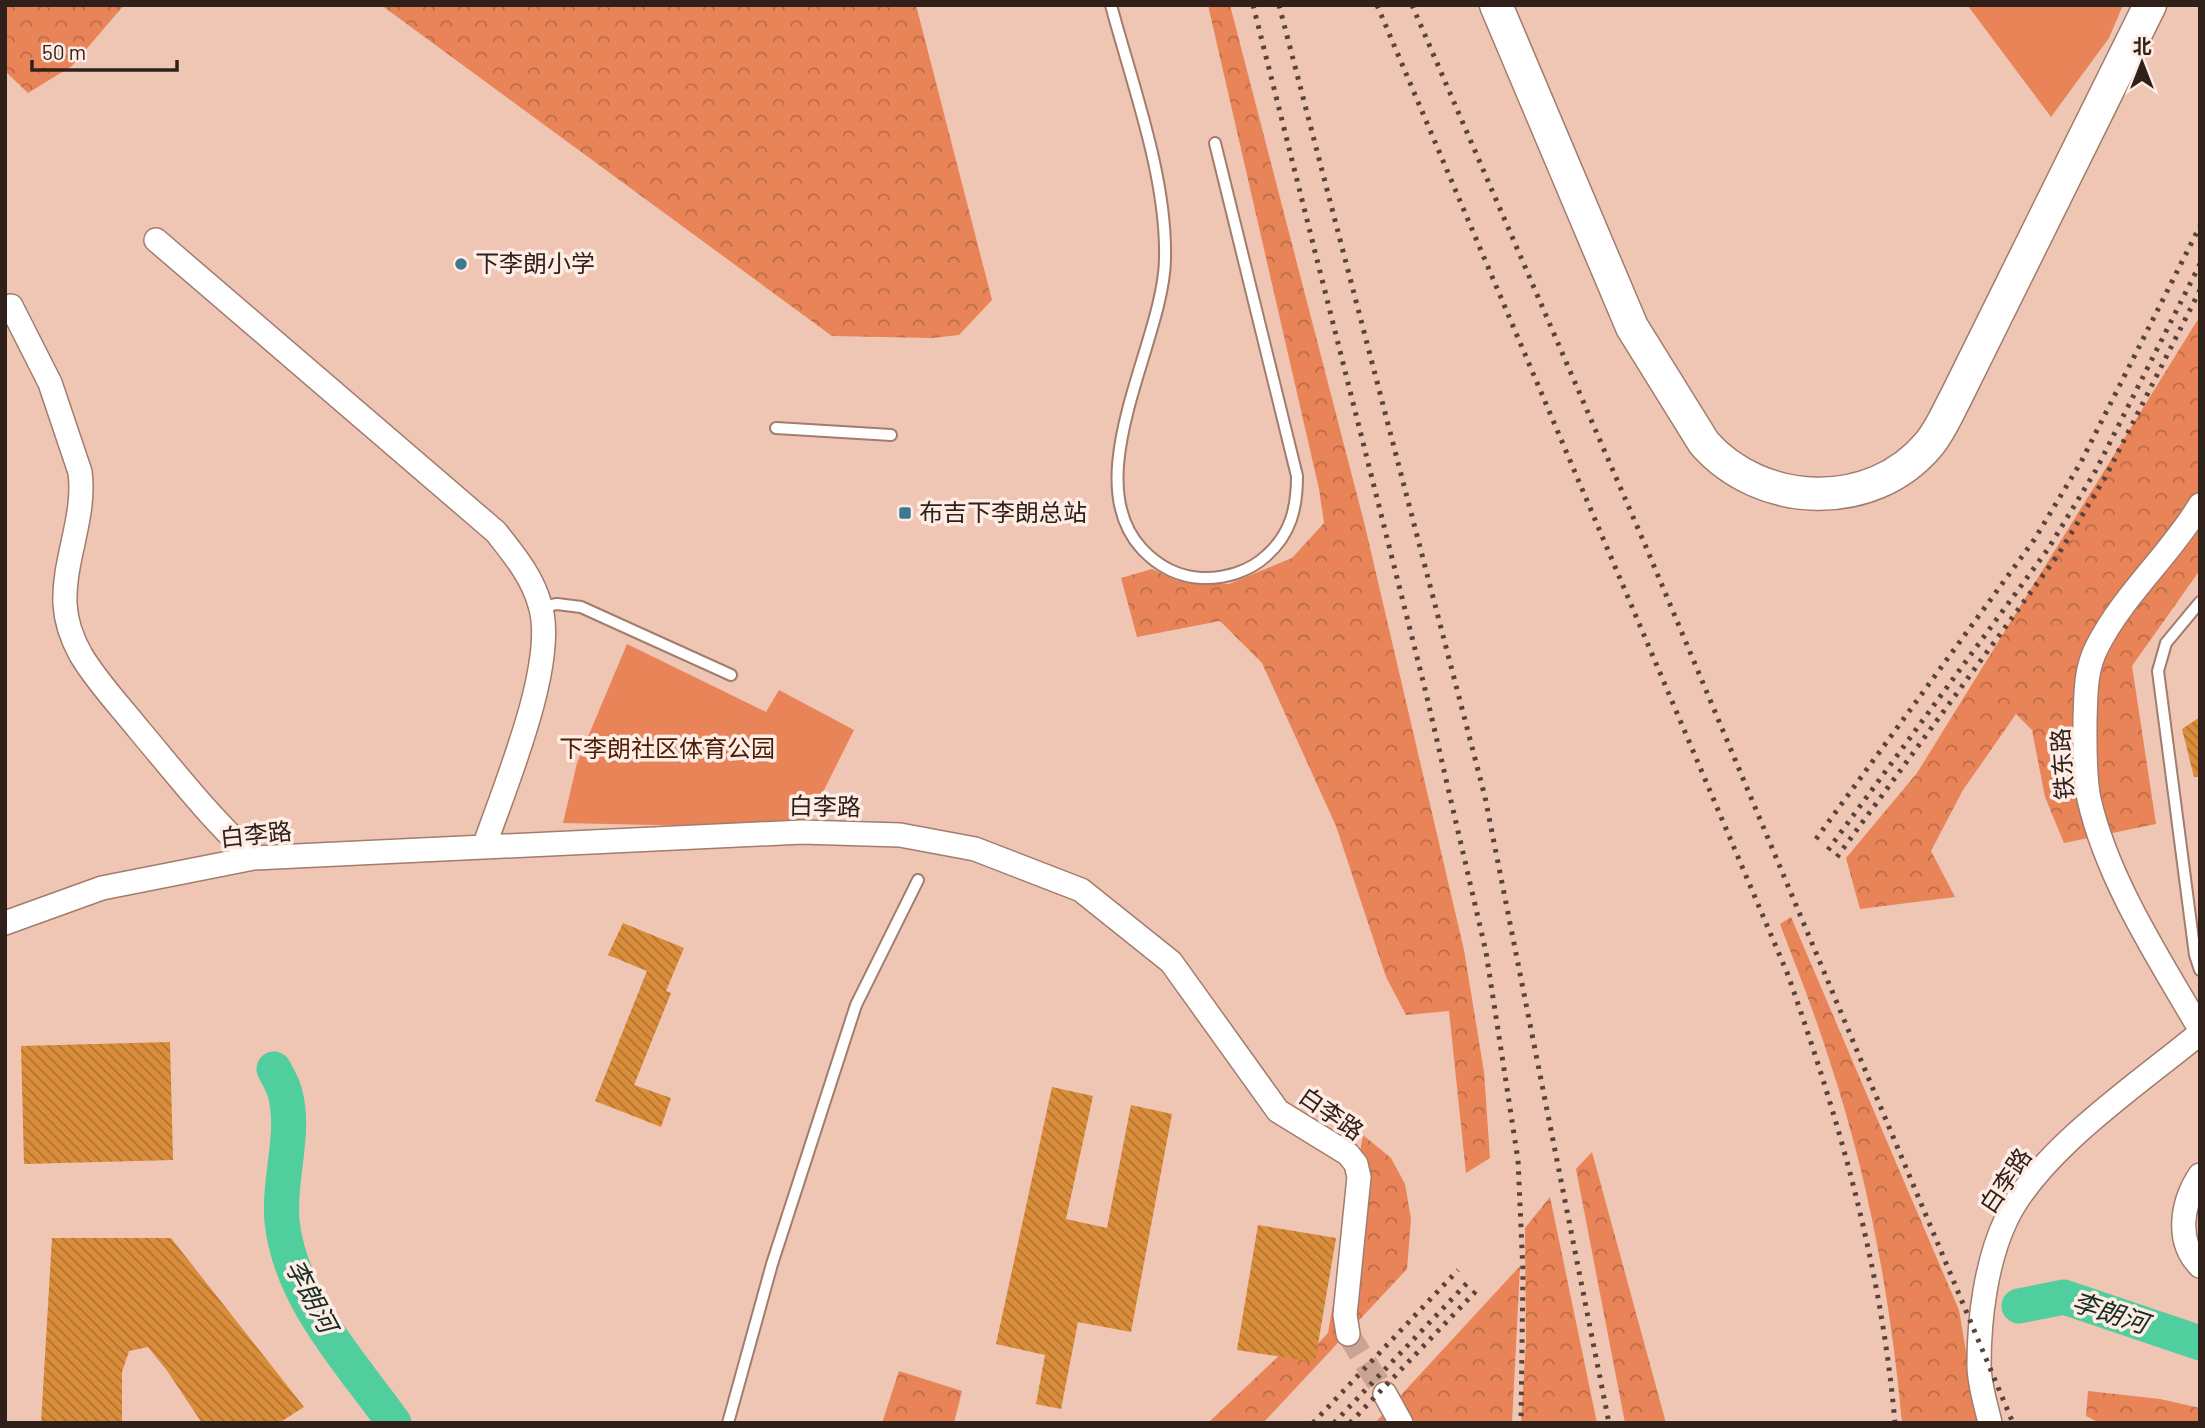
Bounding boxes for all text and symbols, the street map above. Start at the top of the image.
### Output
scale bar [32,28,177,72]
north arrow [2107,28,2177,98]
text: 北 [2132,34,2152,57]
text: 50 m [42,39,86,64]
place label: 下李朗小学 [475,248,595,277]
marker: 下李朗小学 [453,256,469,272]
place label: 布吉下李朗总站 [919,497,1087,526]
marker: 布吉下李朗总站 [897,505,913,521]
street label: 铁东路 [2045,727,2078,801]
park label: 下李朗社区体育公园 [559,733,775,762]
street label: 白李路 [789,790,861,821]
street label: 白李路 [219,815,293,852]
street label: 白李路 [1294,1080,1370,1145]
street label: 白李路 [1973,1142,2037,1218]
water label: 李朗河 [280,1254,347,1341]
water label: 李朗河 [2069,1285,2157,1340]

